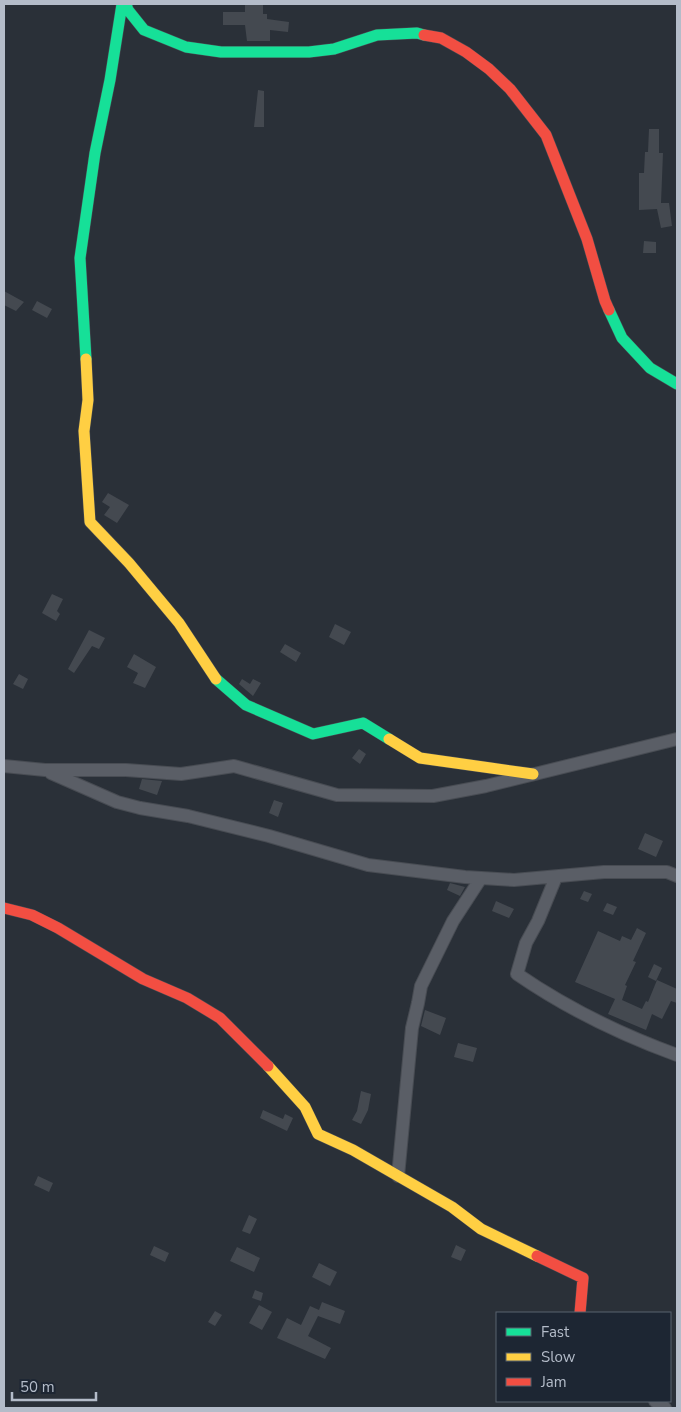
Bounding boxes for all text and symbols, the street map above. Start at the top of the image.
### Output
legend [496,1312,671,1402]
text: Fast [541,1322,570,1342]
text: Slow [541,1347,576,1367]
scale bar [12,1370,96,1402]
text: Jam [540,1372,567,1392]
text: 50 m [20,1377,55,1397]

